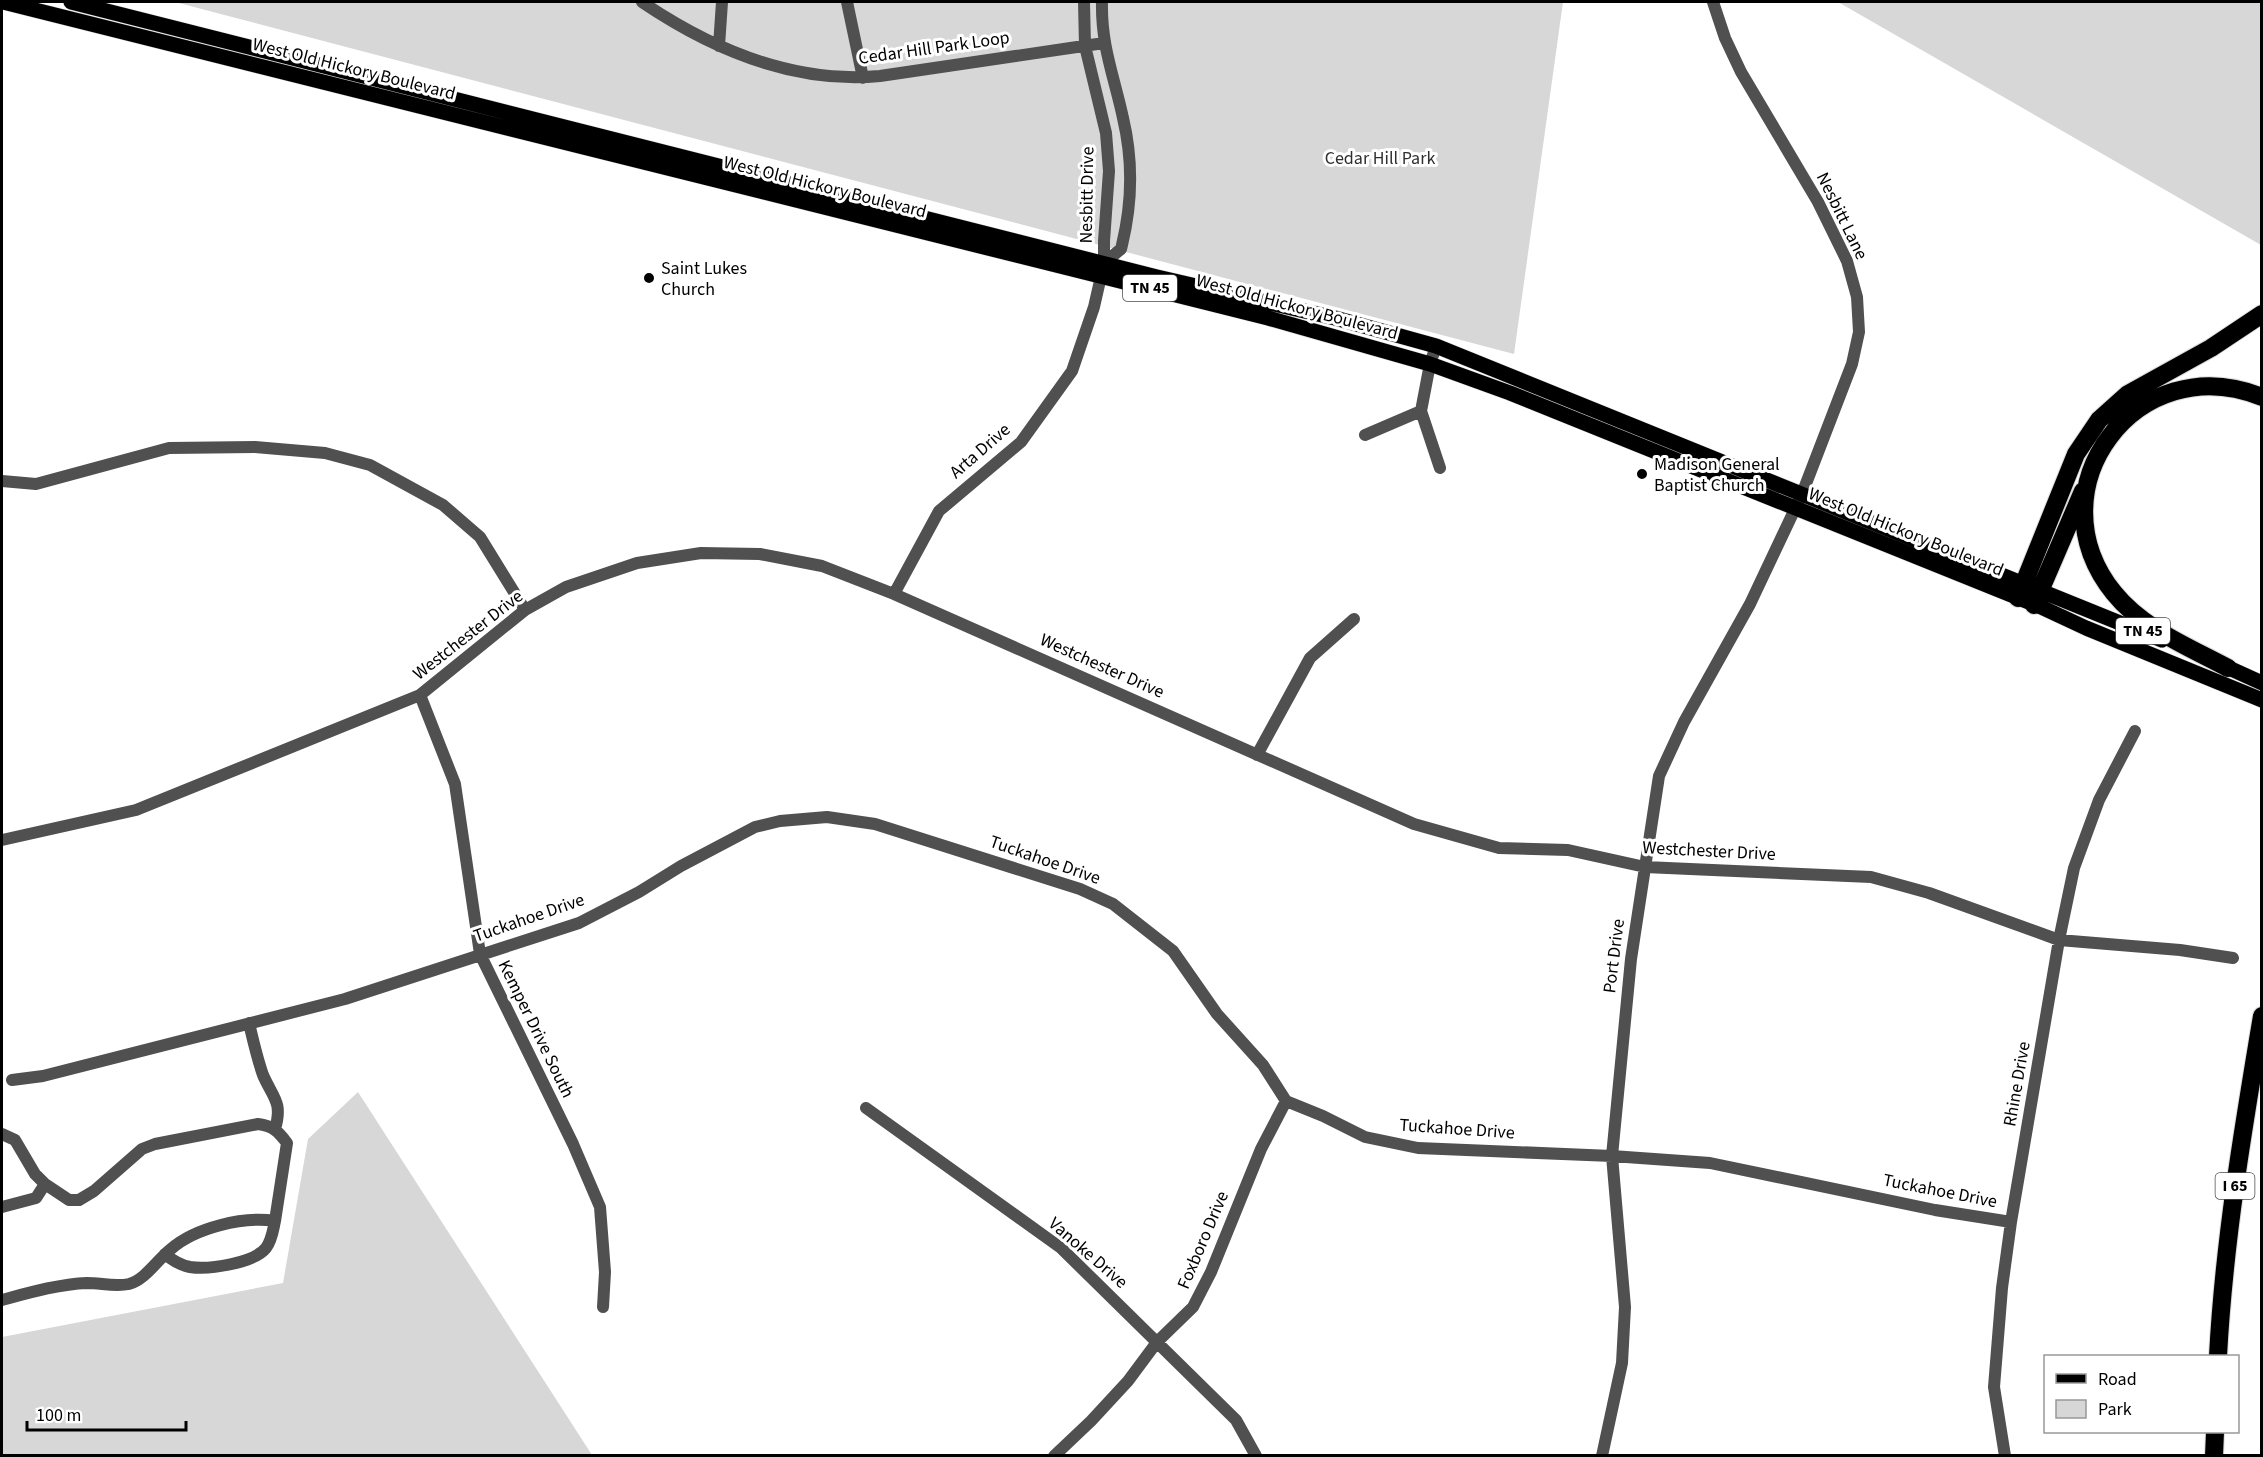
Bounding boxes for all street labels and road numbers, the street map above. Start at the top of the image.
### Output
street label: Cedar Hill Park Loop [857,25,1011,71]
street label: West Old Hickory Boulevard [250,32,458,106]
street label: Nesbitt Drive [1074,146,1100,244]
street label: West Old Hickory Boulevard [721,150,929,224]
street label: Nesbitt Lane [1810,168,1874,264]
street label: West Old Hickory Boulevard [1193,268,1401,346]
road number: TN 45 [1123,275,1177,301]
street label: Arta Drive [944,417,1016,485]
street label: West Old Hickory Boulevard [1805,481,2007,583]
street label: Westchester Drive [408,584,528,686]
road number: TN 45 [2116,618,2170,644]
street label: Westchester Drive [1036,627,1168,705]
street label: Tuckahoe Drive [986,829,1104,891]
street label: Westchester Drive [1642,835,1777,867]
street label: Tuckahoe Drive [470,887,588,949]
street label: Port Drive [1597,917,1631,994]
street label: Kemper Drive South [492,956,580,1102]
street label: Rhine Drive [1997,1039,2037,1128]
street label: Tuckahoe Drive [1398,1112,1516,1146]
street label: Tuckahoe Drive [1881,1168,1999,1214]
road number: I 65 [2216,1173,2254,1199]
street label: Foxboro Drive [1171,1187,1235,1293]
street label: Vanoke Drive [1043,1212,1133,1295]

